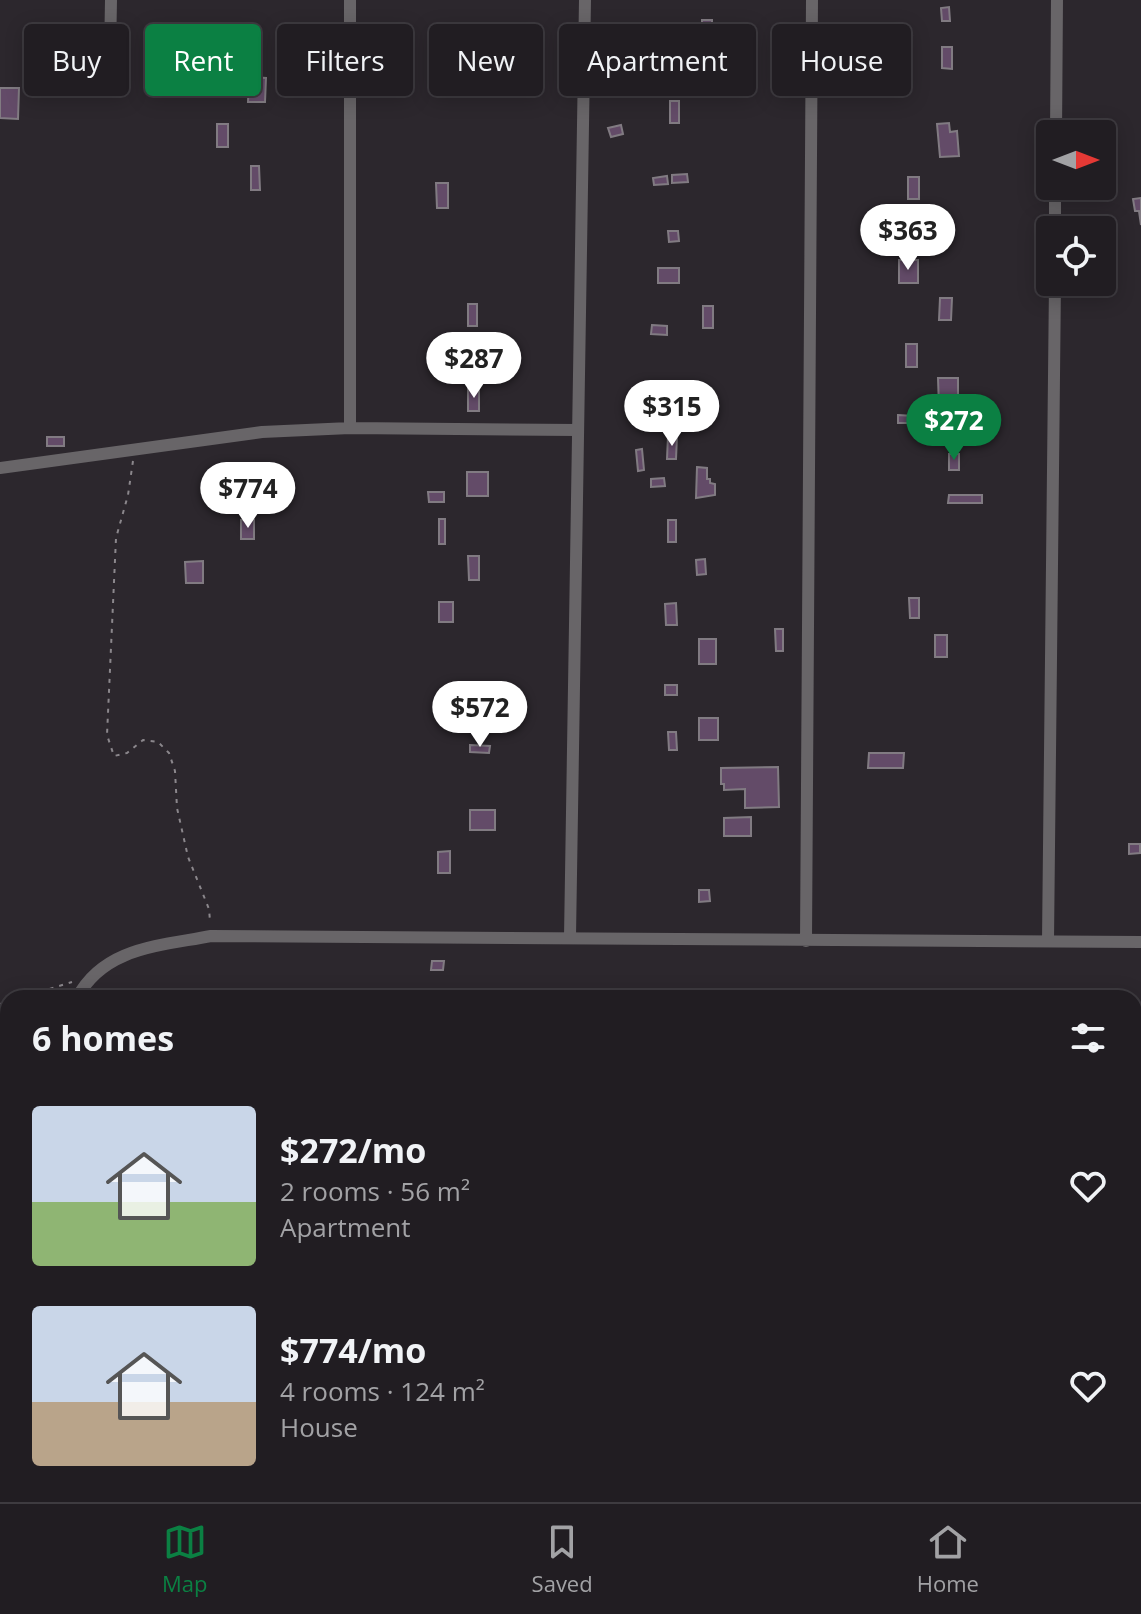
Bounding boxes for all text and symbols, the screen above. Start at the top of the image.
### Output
chip: Buy [24,24,129,96]
chip: Rent [145,24,261,96]
chip: Filters [277,24,413,96]
chip: New [429,24,543,96]
chip: Apartment [559,24,756,96]
chip: House [772,24,911,96]
north arrow [1036,120,1116,200]
map controls [1036,120,1116,296]
pin: $363 [861,204,955,272]
text: $363 [878,212,938,248]
button: locate [1036,216,1116,296]
pin: $287 [427,332,521,400]
text: $287 [444,340,504,376]
pin: $315 [625,380,719,448]
text: $315 [642,388,702,424]
pin: $272 [907,394,1001,462]
text: $272 [924,402,984,438]
pin: $774 [201,462,295,530]
text: $774 [218,470,278,506]
pin: $572 [433,681,527,749]
text: $572 [450,689,510,725]
text: 6 homes [32,1015,174,1061]
icon: filters [1066,1016,1110,1060]
text: $272/mo [280,1127,426,1173]
icon: home [96,1138,192,1234]
icon: heart [1066,1164,1110,1208]
text: 2 rooms · 56 m² [280,1173,470,1209]
text: Apartment [280,1209,411,1245]
text: $774/mo [280,1327,426,1373]
icon: home [96,1338,192,1434]
icon: heart [1066,1364,1110,1408]
text: 4 rooms · 124 m² [280,1373,485,1409]
text: House [280,1409,358,1445]
tab: Map [162,1520,208,1598]
tab: Saved [532,1520,593,1598]
tab: Home [917,1520,979,1598]

